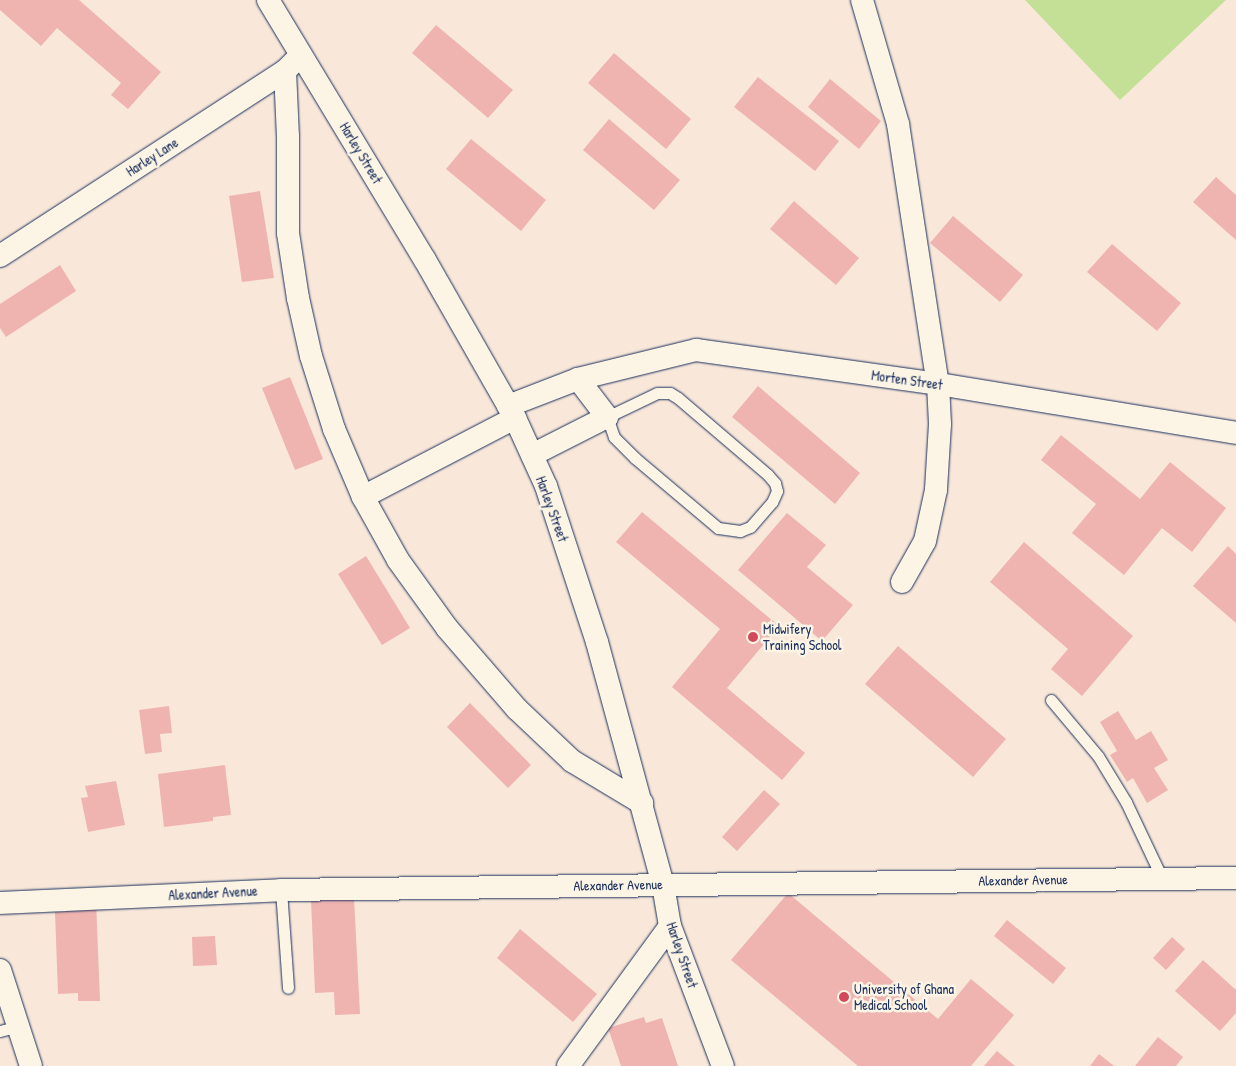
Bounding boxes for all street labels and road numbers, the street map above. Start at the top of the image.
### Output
street label: Harley Street [336,119,386,187]
street label: Harley Lane [123,134,181,180]
street label: Morten Street [870,367,944,393]
street label: Harley Street [532,474,572,544]
street label: Alexander Avenue [978,871,1068,889]
street label: Alexander Avenue [573,876,663,894]
street label: Alexander Avenue [168,882,258,904]
street label: Harley Street [663,920,701,990]

